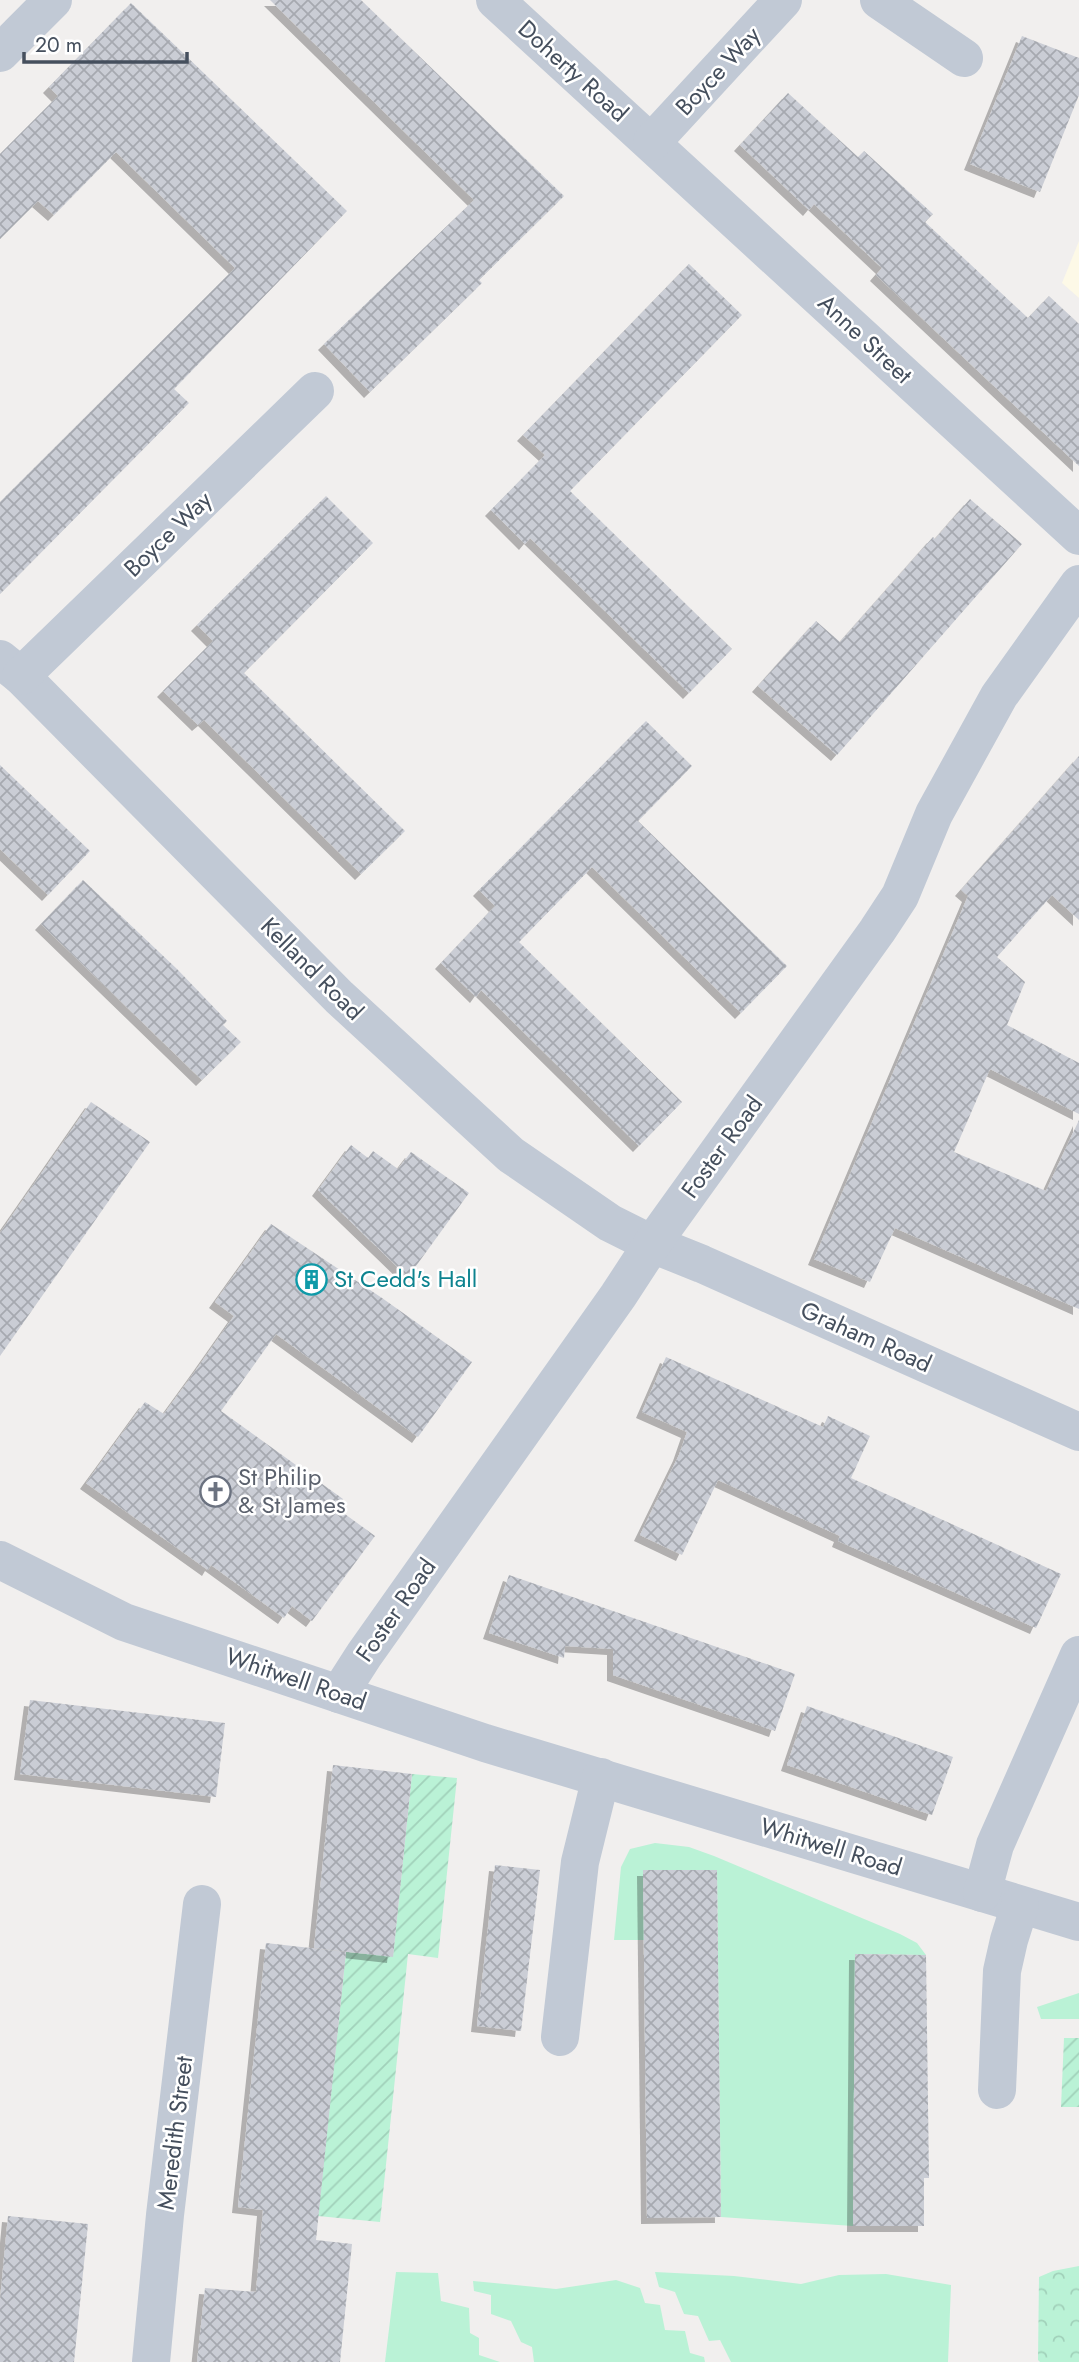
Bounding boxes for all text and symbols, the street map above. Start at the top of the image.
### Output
street label: Doherty Road [510,11,636,130]
street label: Boyce Way [667,18,768,123]
scale bar [24,21,187,65]
text: 20 m [35,30,82,60]
street label: Anne Street [810,286,921,392]
street label: Boyce Way [116,482,220,585]
street label: Kelland Road [253,909,372,1028]
street label: Foster Road [672,1088,771,1205]
place label: St Cedd's Hall [334,1261,477,1296]
building icon: St Cedd's Hall [294,1262,328,1296]
street label: Graham Road [795,1292,937,1381]
place label: St Philip & St James [238,1459,346,1522]
church icon: St Philip & St James [198,1474,232,1508]
street label: Foster Road [347,1551,444,1669]
street label: Whitwell Road [221,1638,371,1719]
street label: Whitwell Road [756,1808,906,1885]
street label: Meredith Street [148,2054,201,2212]

